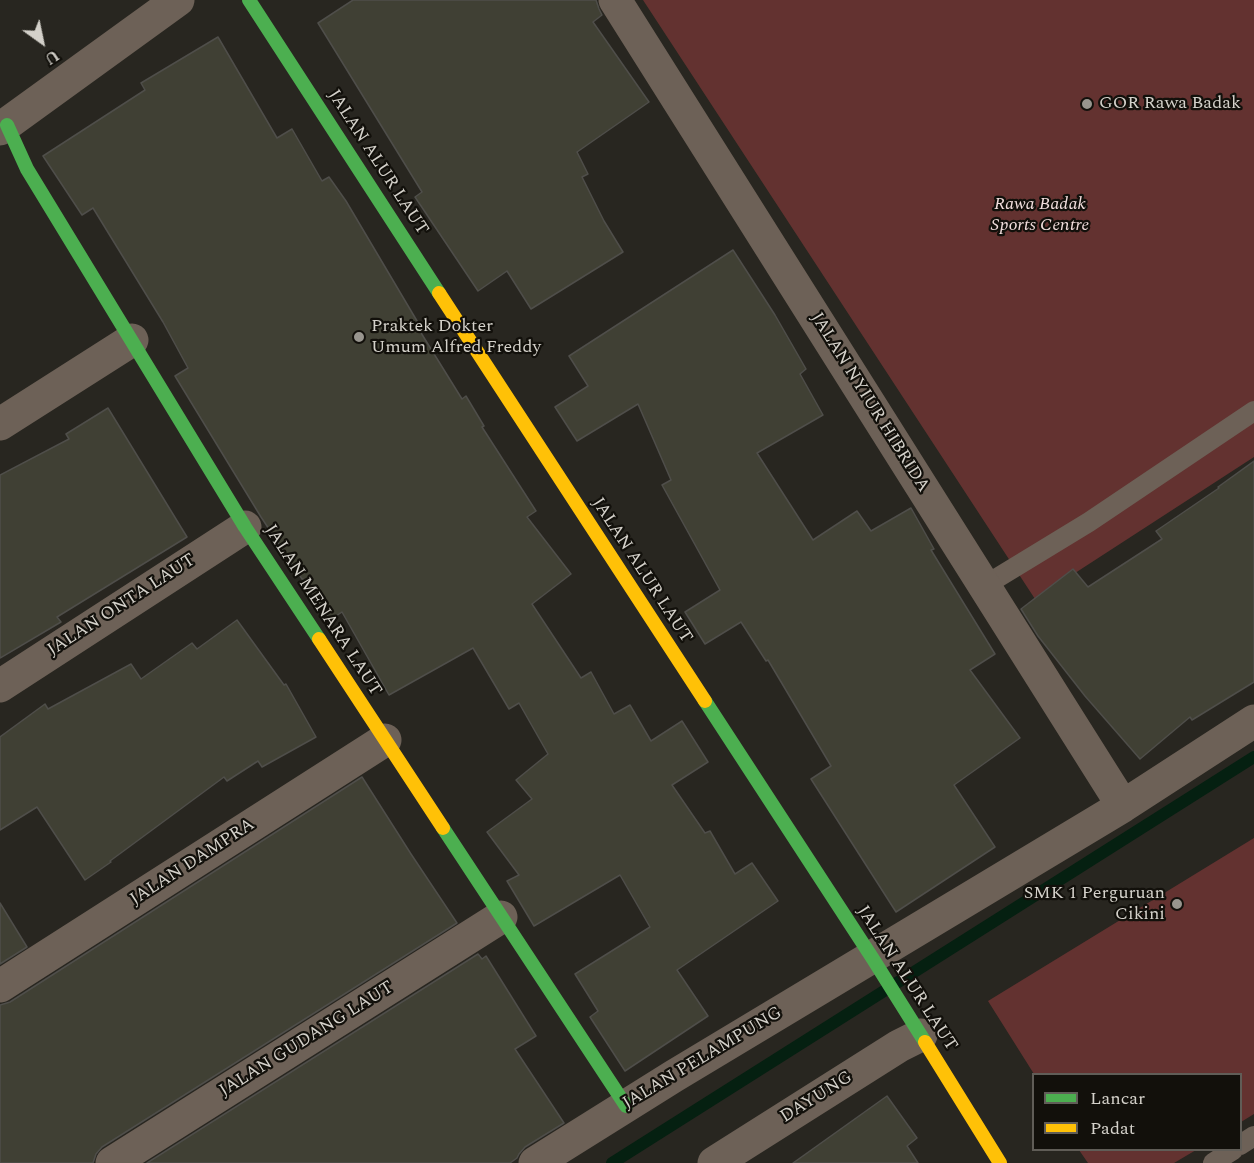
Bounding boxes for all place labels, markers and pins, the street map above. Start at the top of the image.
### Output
place label: GOR Rawa Badak [1099,93,1241,115]
marker: GOR Rawa Badak [1080,97,1094,111]
place label: Praktek Dokter Umum Alfred Freddy [371,316,541,358]
marker: Praktek Dokter Umum Alfred Freddy [352,330,366,344]
place label: SMK 1 Perguruan Cikini [1024,883,1165,926]
marker: SMK 1 Perguruan Cikini [1170,897,1184,911]

